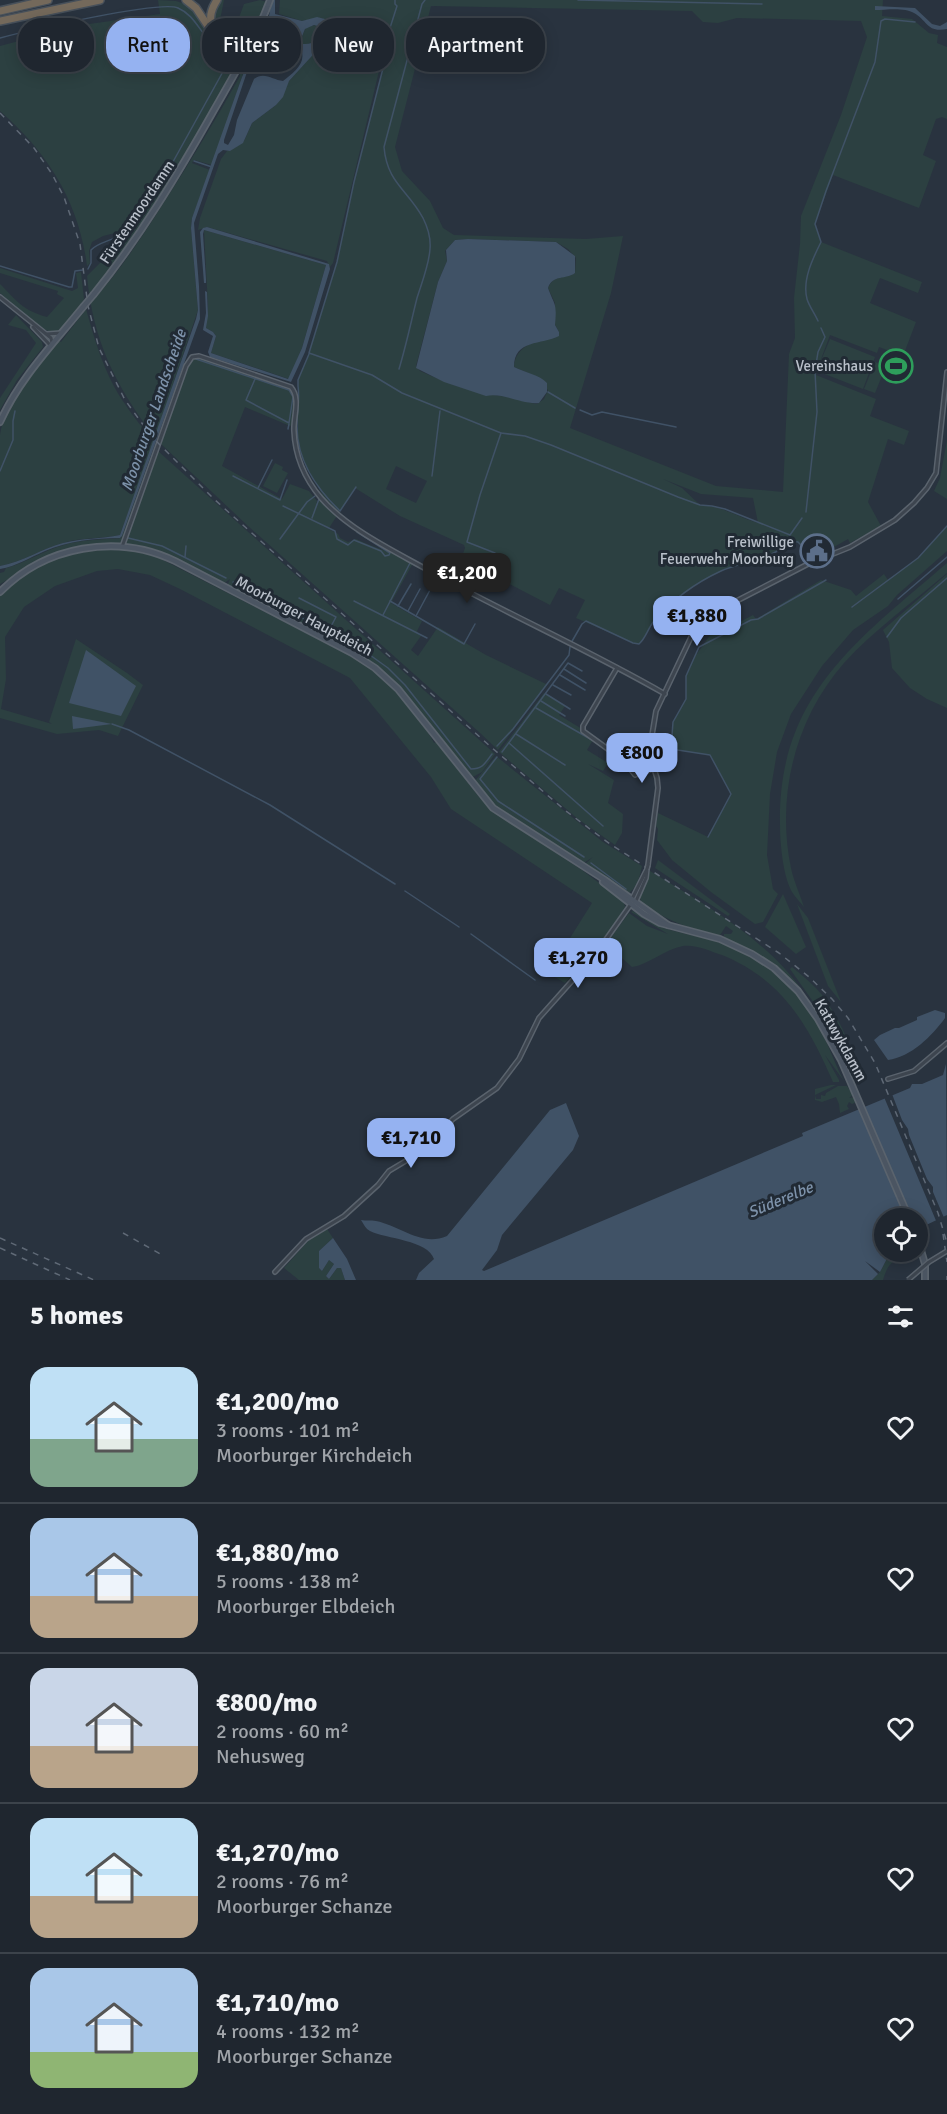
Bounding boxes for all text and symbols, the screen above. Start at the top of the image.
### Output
chip: Buy [18,18,94,72]
chip: Rent [106,18,190,72]
chip: Filters [202,18,301,72]
chip: New [313,18,394,72]
chip: Apartment [406,18,545,72]
street label: Fürstenmoordamm [96,157,178,267]
water label: Moorburger Landscheide [117,326,191,494]
sports icon: Vereinshaus [878,348,914,384]
place label: Vereinshaus [796,357,873,375]
place label: Freiwillige Feuerwehr Moorburg [660,533,794,568]
public building icon: Freiwillige Feuerwehr Moorburg [799,533,835,569]
pin: €1,200 [418,553,516,604]
text: €1,200 [437,560,497,585]
street label: Moorburger Hauptdeich [232,572,376,660]
pin: €1,880 [648,596,746,647]
text: €1,880 [667,603,727,628]
pin: €800 [606,733,678,784]
text: €800 [620,740,664,765]
pin: €1,270 [529,938,627,989]
text: €1,270 [548,945,608,970]
street label: Kattwykdamm [811,996,871,1084]
pin: €1,710 [362,1118,460,1169]
text: €1,710 [381,1125,441,1150]
water label: Süderelbe [745,1177,817,1223]
map controls [874,1208,928,1262]
button: locate [874,1208,928,1262]
text: 5 homes [30,1300,123,1332]
icon: filters [884,1300,917,1333]
text: €1,200/mo [216,1386,339,1418]
icon: home [78,1391,150,1463]
icon: heart [884,1411,917,1444]
text: 3 rooms · 101 m² [216,1418,360,1443]
text: Moorburger Kirchdeich [216,1443,412,1468]
text: €1,880/mo [216,1537,339,1569]
icon: home [78,1542,150,1614]
icon: heart [884,1562,917,1595]
text: 5 rooms · 138 m² [216,1569,360,1594]
text: Moorburger Elbdeich [216,1594,395,1619]
text: €800/mo [216,1687,317,1719]
icon: home [78,1692,150,1764]
icon: heart [884,1712,917,1745]
text: 2 rooms · 60 m² [216,1719,349,1744]
text: Nehusweg [216,1744,305,1769]
text: €1,270/mo [216,1837,339,1869]
icon: home [78,1842,150,1914]
icon: heart [884,1862,917,1895]
text: 2 rooms · 76 m² [216,1869,349,1894]
text: Moorburger Schanze [216,1894,392,1919]
text: €1,710/mo [216,1987,339,2019]
icon: home [78,1992,150,2064]
icon: heart [884,2012,917,2045]
text: 4 rooms · 132 m² [216,2019,360,2044]
text: Moorburger Schanze [216,2044,392,2069]

